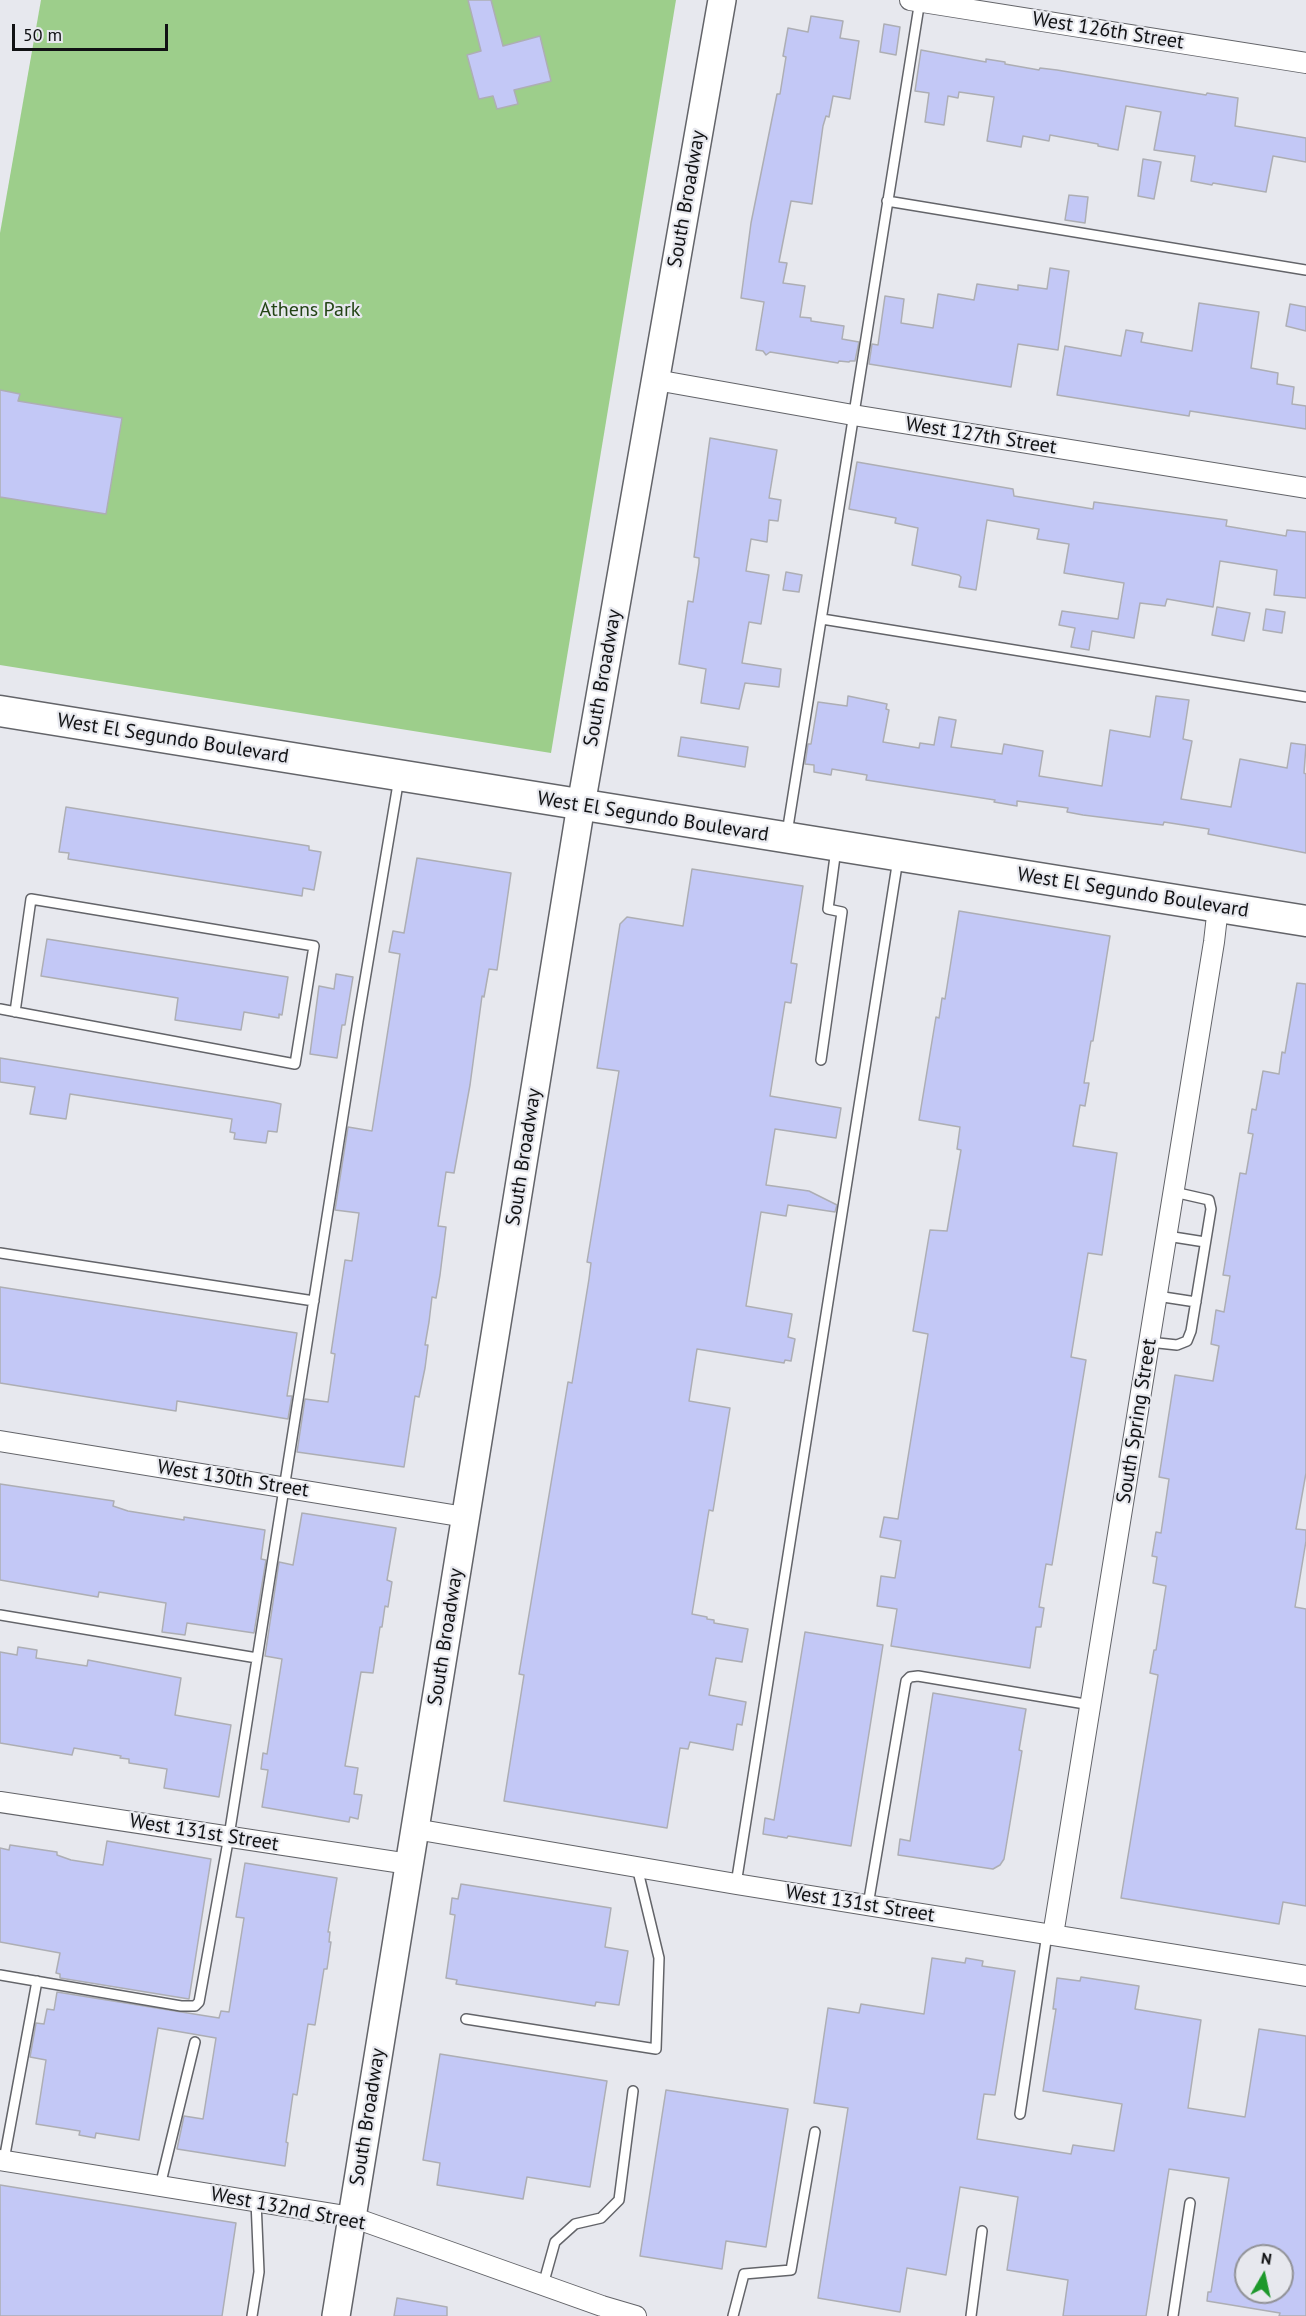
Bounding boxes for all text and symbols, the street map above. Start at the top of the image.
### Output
street label: West 126th Street [1030,7,1186,55]
scale bar [15,12,171,50]
text: 50 m [23,23,62,46]
street label: South Broadway [663,128,711,270]
park label: Athens Park [260,298,360,322]
street label: West 127th Street [904,412,1058,460]
street label: South Broadway [579,607,627,749]
street label: West El Segundo Boulevard [56,709,290,769]
street label: West El Segundo Boulevard [536,787,770,847]
street label: West El Segundo Boulevard [1016,863,1250,923]
street label: South Broadway [501,1086,547,1228]
street label: South Spring Street [1112,1337,1162,1505]
street label: West 130th Street [155,1455,311,1503]
street label: South Broadway [423,1566,469,1708]
street label: West 131st Street [128,1809,280,1857]
street label: West 131st Street [784,1880,936,1928]
street label: South Broadway [345,2046,391,2188]
street label: West 132nd Street [209,2182,367,2236]
north arrow [1234,2244,1294,2304]
text: N [1260,2247,1273,2269]

